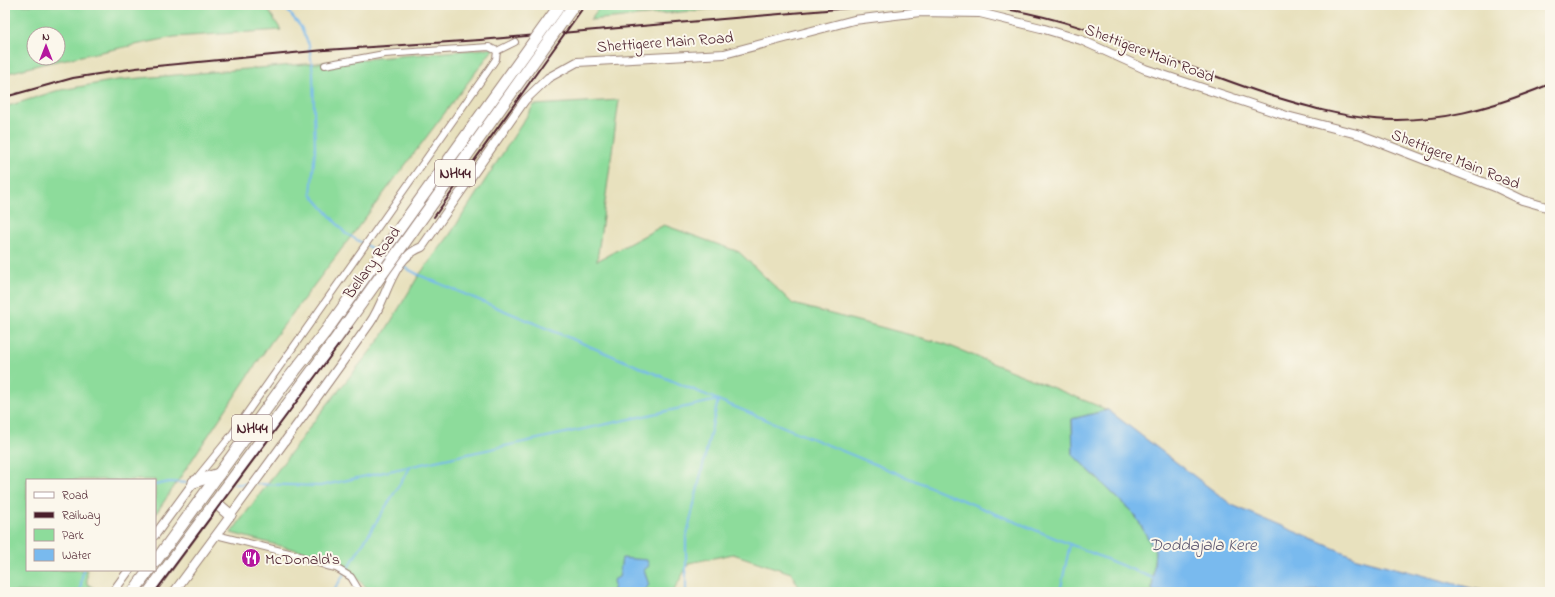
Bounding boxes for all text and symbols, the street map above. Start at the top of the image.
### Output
street label: Shettigere Main Road [1081,18,1218,90]
north arrow [26,26,66,66]
street label: Shettigere Main Road [596,26,734,60]
text: N [42,29,50,45]
street label: Shettigere Main Road [1387,123,1523,197]
road number: NH44 [435,160,475,186]
street label: Bellary Road [337,222,407,305]
road number: NH44 [232,415,272,441]
legend [26,479,156,571]
text: Road [62,487,88,505]
text: Railway [62,507,101,526]
text: Park [62,527,84,545]
water label: Doddajala Kere [1149,533,1258,558]
text: Water [62,547,91,565]
restaurant icon: McDonald's [240,547,262,569]
place label: McDonald's [265,548,340,572]

